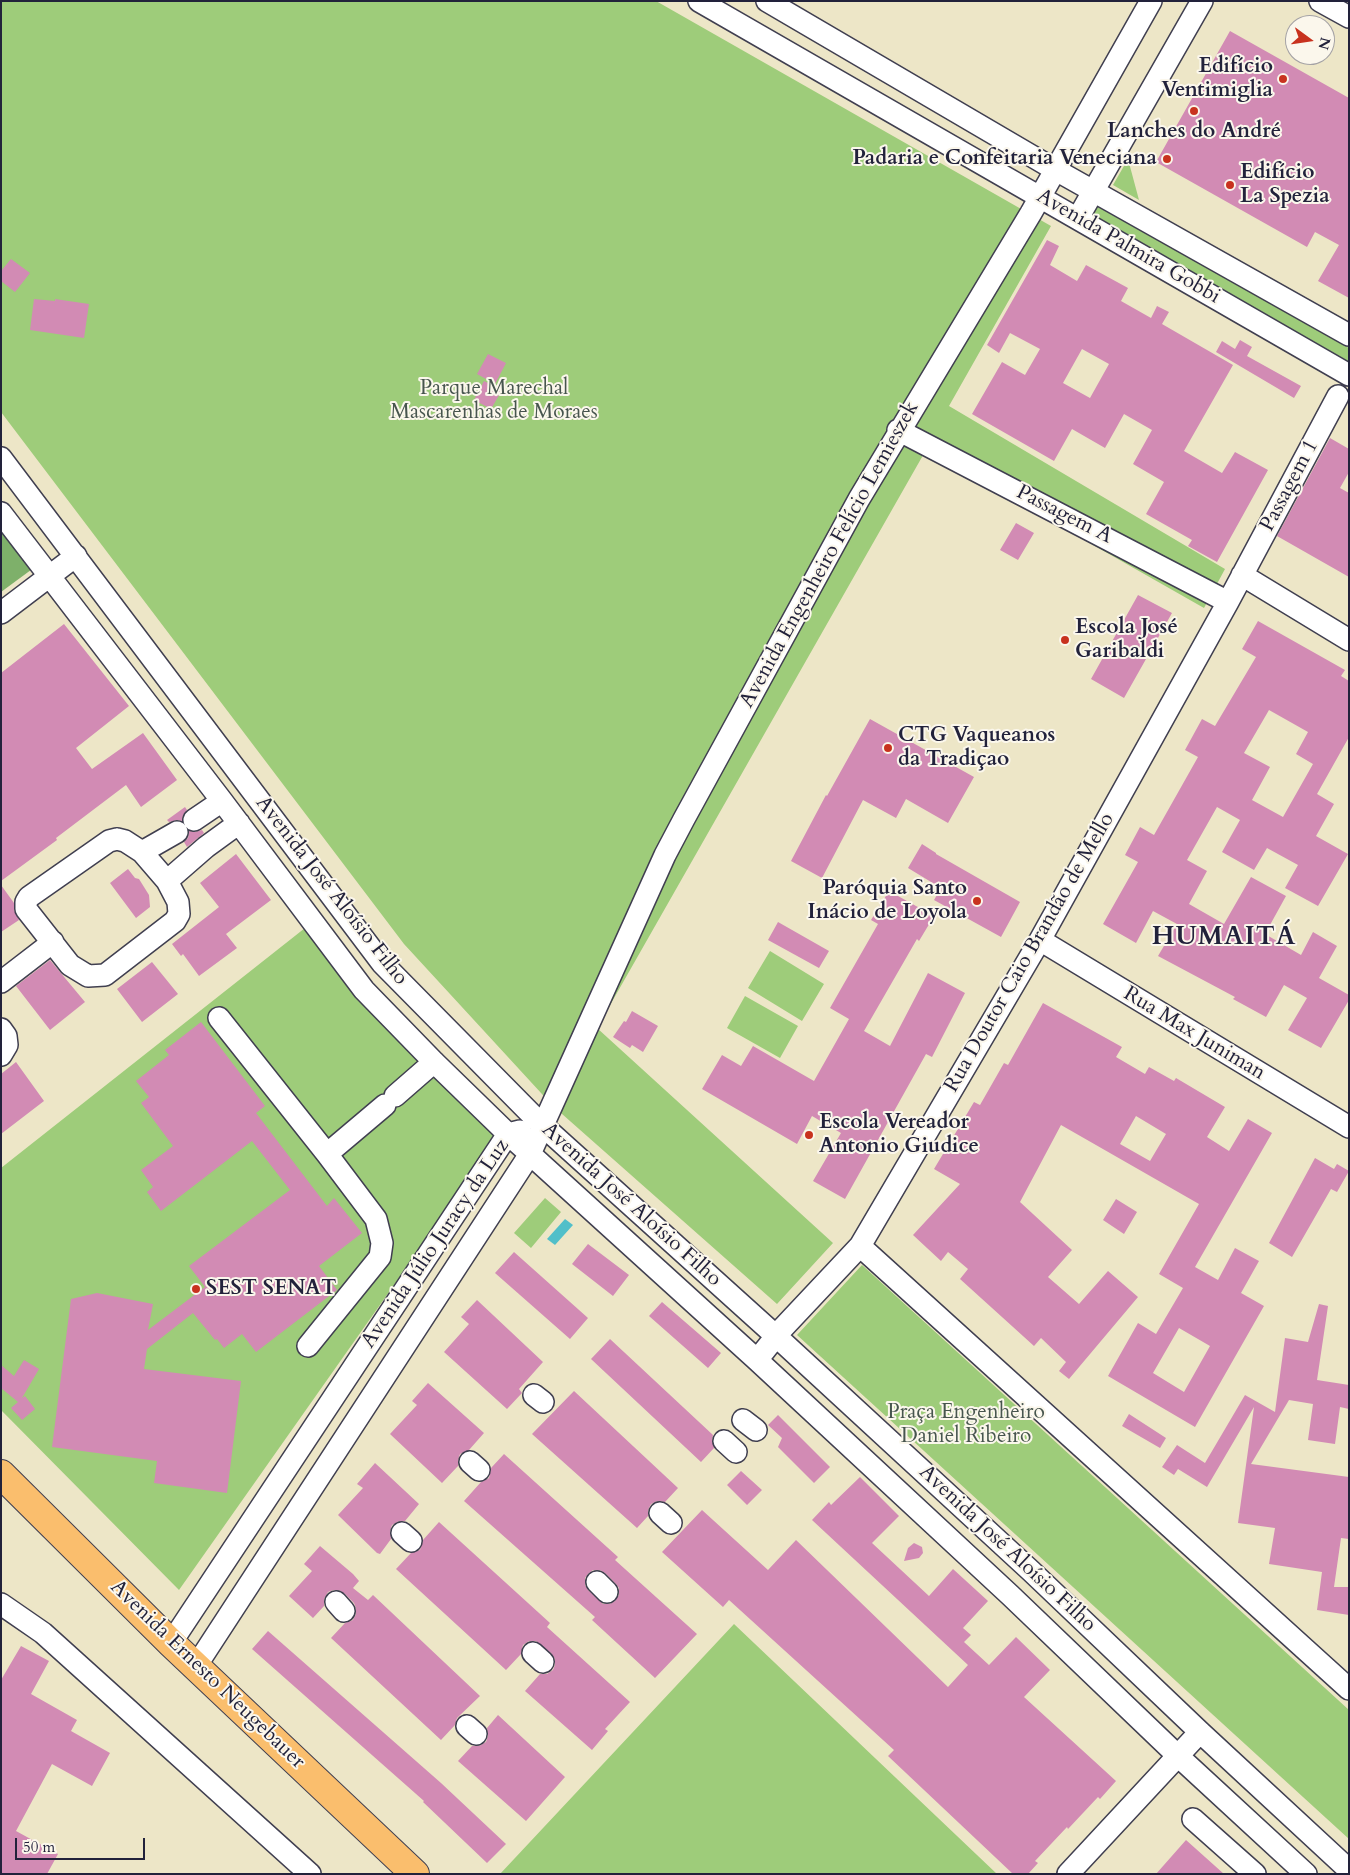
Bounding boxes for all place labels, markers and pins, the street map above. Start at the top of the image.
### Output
place label: Edifício Ventimiglia [1162,54,1273,104]
marker: Edifício Ventimiglia [1277,73,1289,85]
marker: Lanches do André [1188,105,1200,117]
place label: Lanches do André [1107,119,1281,145]
place label: Padaria e Confeitaria Veneciana [852,146,1157,172]
marker: Padaria e Confeitaria Veneciana [1161,153,1173,165]
place label: Edifício La Spezia [1240,160,1330,210]
marker: Edifício La Spezia [1224,179,1236,191]
place label: Escola José Garibaldi [1075,615,1178,665]
marker: Escola José Garibaldi [1059,634,1071,646]
place label: CTG Vaqueanos da Tradiçao [898,723,1055,773]
marker: CTG Vaqueanos da Tradiçao [882,742,894,754]
place label: Paróquia Santo Inácio de Loyola [808,876,967,926]
marker: Paróquia Santo Inácio de Loyola [971,895,983,907]
place label: Escola Vereador Antonio Giudice [819,1110,979,1160]
marker: Escola Vereador Antonio Giudice [803,1129,815,1141]
place label: SEST SENAT [206,1276,336,1302]
marker: SEST SENAT [190,1283,202,1295]

